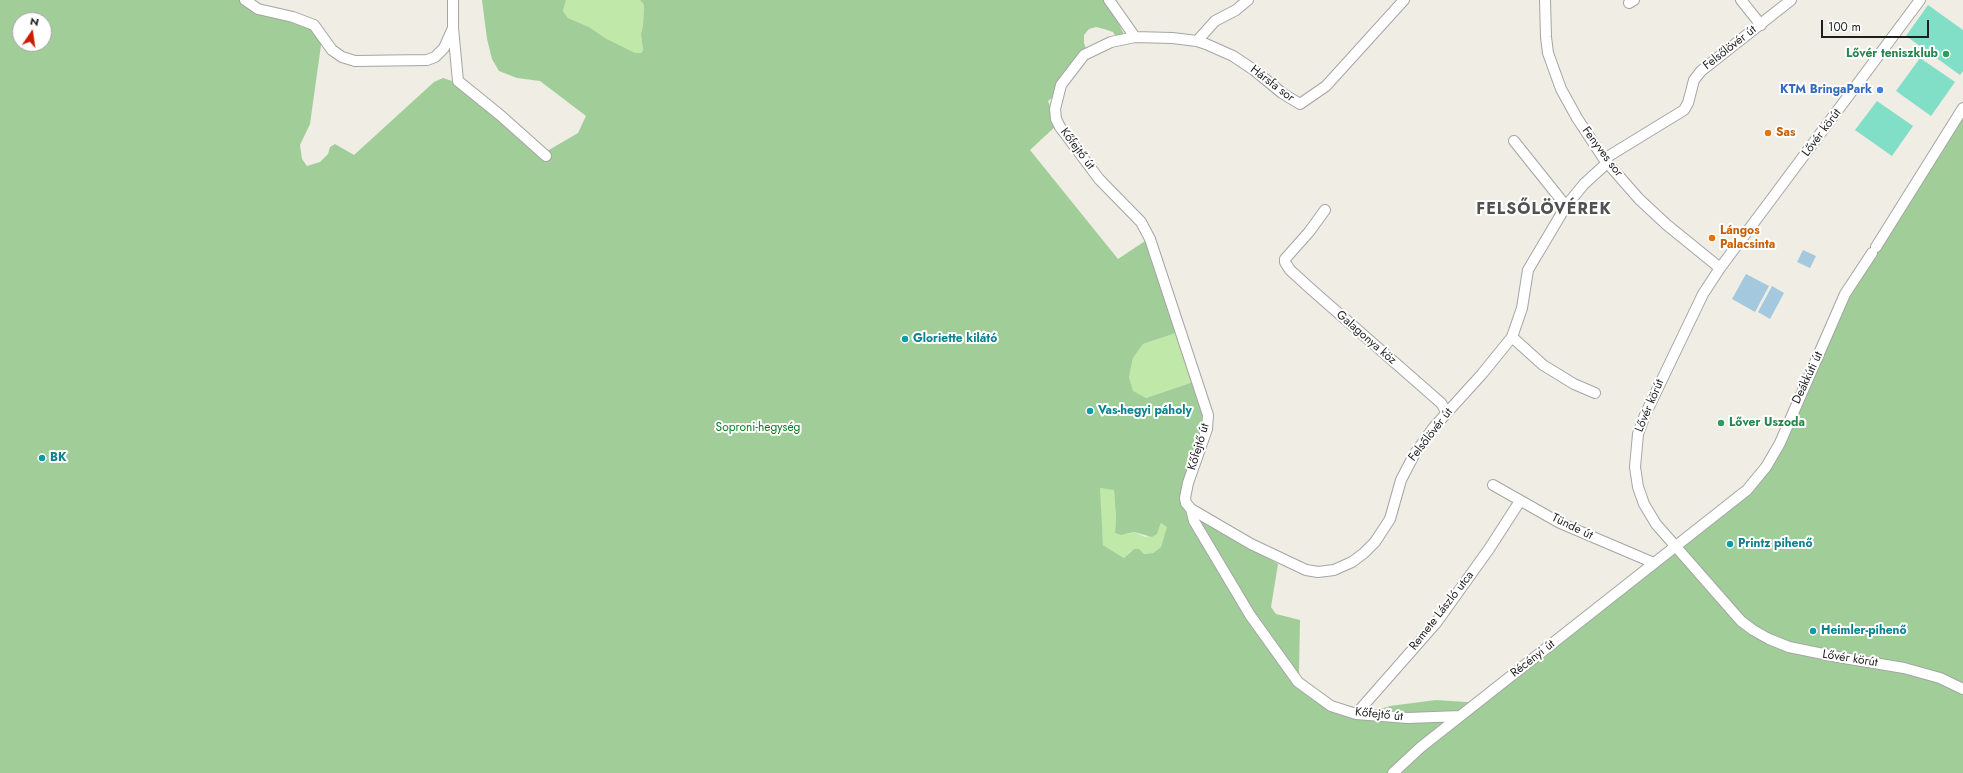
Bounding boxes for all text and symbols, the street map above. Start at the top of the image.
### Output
north arrow [12,12,52,52]
scale bar [1823,12,1931,38]
text: N [28,13,41,30]
text: 100 m [1828,18,1861,36]
street label: Felsőlövér út [1701,23,1759,73]
place label: Lővér teniszklub [1846,47,1938,61]
marker: Lővér teniszklub [1941,49,1951,59]
street label: Hársfa sor [1247,63,1297,105]
place label: KTM BringaPark [1780,83,1872,97]
marker: KTM BringaPark [1875,85,1885,95]
street label: Lővér körút [1799,106,1845,160]
street label: Fenyves sor [1579,124,1625,180]
street label: Kőfejtő út [1057,125,1097,173]
place label: Sas [1776,126,1795,140]
marker: Sas [1763,128,1773,138]
district label: FELSŐLÖVÉREK [1476,200,1612,220]
place label: Lángos Palacsinta [1720,224,1775,252]
marker: Lángos Palacsinta [1707,233,1717,243]
street label: Galagonya köz [1333,308,1399,368]
place label: Gloriette kilátó [913,332,997,346]
marker: Gloriette kilátó [900,334,910,344]
street label: Deákkúti út [1790,350,1826,406]
street label: Lővér körút [1632,377,1668,435]
place label: Vas-hegyi páholy [1098,404,1192,418]
marker: Vas-hegyi páholy [1085,406,1095,416]
street label: Felsőlövér út [1406,406,1456,464]
place label: Lőver Uszoda [1729,416,1805,430]
marker: Lőver Uszoda [1716,418,1726,428]
park label: Soproni-hegység [716,421,800,435]
street label: Kőfejtő út [1185,422,1213,472]
place label: BK [50,451,66,465]
marker: BK [37,453,47,463]
street label: Tünde út [1549,511,1595,543]
place label: Printz pihenő [1738,537,1812,551]
marker: Printz pihenő [1725,539,1735,549]
street label: Remete László utca [1407,569,1477,653]
place label: Heimler-pihenő [1821,624,1907,638]
marker: Heimler-pihenő [1808,626,1818,636]
street label: Récényi út [1508,637,1558,681]
street label: Lővér körút [1821,648,1879,670]
street label: Kőfejtő út [1354,705,1404,725]

